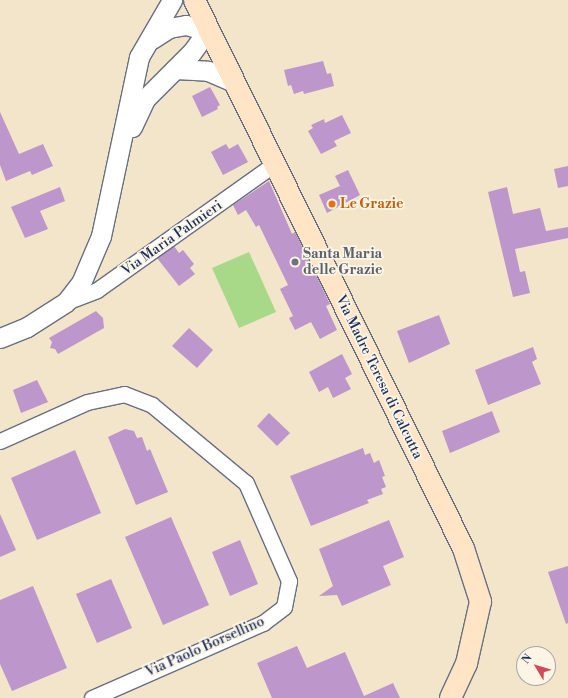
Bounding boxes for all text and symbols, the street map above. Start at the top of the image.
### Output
place label: Le Grazie [340,196,404,212]
street label: Via Maria Palmieri [118,197,226,279]
marker: Le Grazie [327,199,337,209]
place label: Santa Maria delle Grazie [303,246,383,278]
marker: Santa Maria delle Grazie [290,257,300,267]
street label: Via Madre Teresa di Calcutta [332,292,426,462]
street label: Via Paolo Borsellino [143,613,267,681]
north arrow [516,646,556,686]
text: N [519,651,536,667]

